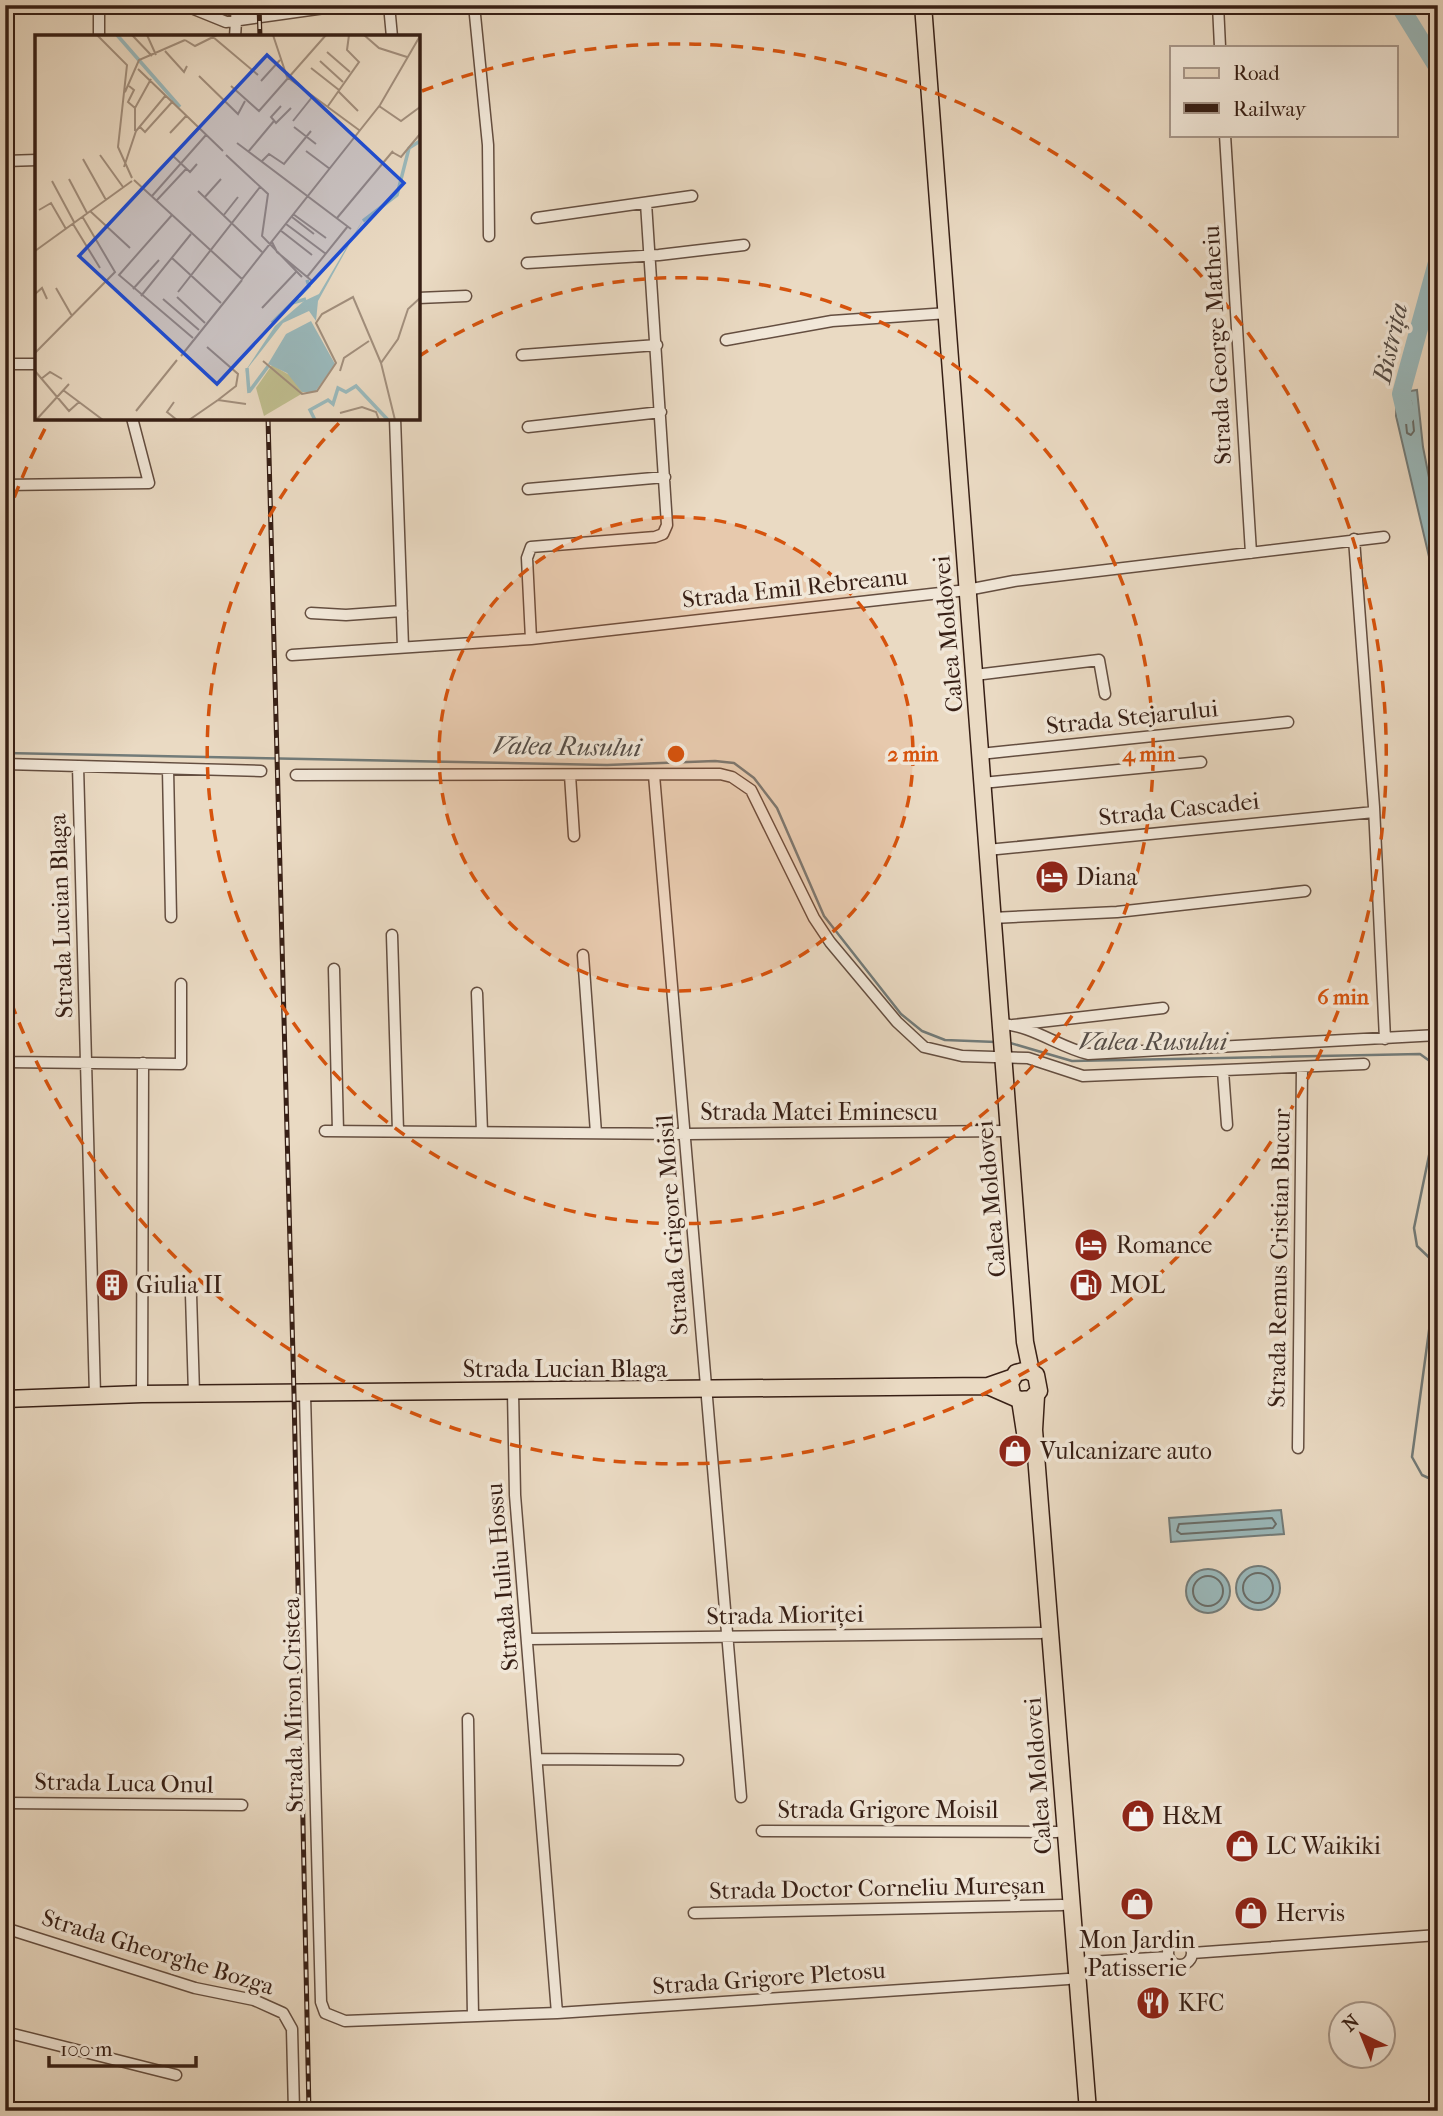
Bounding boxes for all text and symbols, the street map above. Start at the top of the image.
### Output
inset map [35,35,420,420]
legend [1170,46,1398,136]
text: Road [1233,61,1280,85]
text: Railway [1233,97,1307,121]
street label: Strada George Matheiu [1197,224,1237,465]
water label: Bistrița [1366,300,1415,388]
street label: Calea Moldovei [927,554,969,714]
street label: Strada Emil Rebreanu [681,562,910,614]
street label: Strada Stejarului [1045,694,1219,740]
water label: Valea Rusului [493,730,643,763]
centre of rings [664,742,688,766]
text: 2 min [887,742,939,766]
text: 4 min [1122,742,1176,767]
street label: Strada Cascadei [1097,787,1261,831]
street label: Strada Lucian Blaga [43,812,79,1019]
hotel icon: Diana [1033,858,1071,896]
place label: Diana [1076,863,1138,891]
text: 6 min [1317,985,1370,1009]
water label: Valea Rusului [1079,1026,1229,1057]
street label: Strada Matei Eminescu [700,1098,938,1126]
street label: Strada Remus Cristian Bucur [1262,1107,1296,1408]
street label: Strada Grigore Moisil [650,1113,694,1336]
street label: Calea Moldovei [970,1119,1012,1279]
hotel icon: Romance [1072,1226,1110,1264]
place label: Romance [1116,1231,1213,1259]
building icon: Giulia II [93,1266,131,1304]
fuel station icon: MOL [1067,1266,1105,1304]
place label: Giulia II [136,1271,222,1299]
place label: MOL [1110,1271,1165,1299]
street label: Strada Lucian Blaga [463,1355,668,1383]
shop icon: Vulcanizare auto [996,1432,1034,1470]
place label: Vulcanizare auto [1039,1437,1212,1465]
street label: Strada Iuliu Hossu [480,1481,524,1672]
street label: Strada Miron Cristea [277,1596,309,1813]
street label: Strada Mioriței [706,1600,864,1631]
street label: Calea Moldovei [1019,1697,1057,1855]
street label: Strada Luca Onul [34,1767,214,1799]
street label: Strada Grigore Moisil [778,1796,999,1824]
shop icon: H&M [1119,1797,1157,1835]
place label: H&M [1162,1802,1223,1830]
shop icon: LC Waikiki [1223,1827,1261,1865]
place label: LC Waikiki [1266,1832,1381,1860]
street label: Strada Doctor Corneliu Mureșan [709,1871,1045,1905]
shop icon: Mon Jardin Patisserie [1118,1885,1156,1923]
shop icon: Hervis [1232,1894,1270,1932]
place label: Hervis [1276,1899,1345,1927]
street label: Strada Gheorghe Bozga [38,1903,278,2001]
place label: Mon Jardin Patisserie [1079,1926,1195,1982]
street label: Strada Grigore Pletosu [652,1956,887,2000]
restaurant icon: KFC [1134,1984,1172,2022]
place label: KFC [1178,1989,1224,2017]
north arrow [1328,2000,1398,2070]
text: N [1338,2010,1364,2036]
scale bar [49,2025,196,2069]
text: 100 m [60,2037,113,2061]

